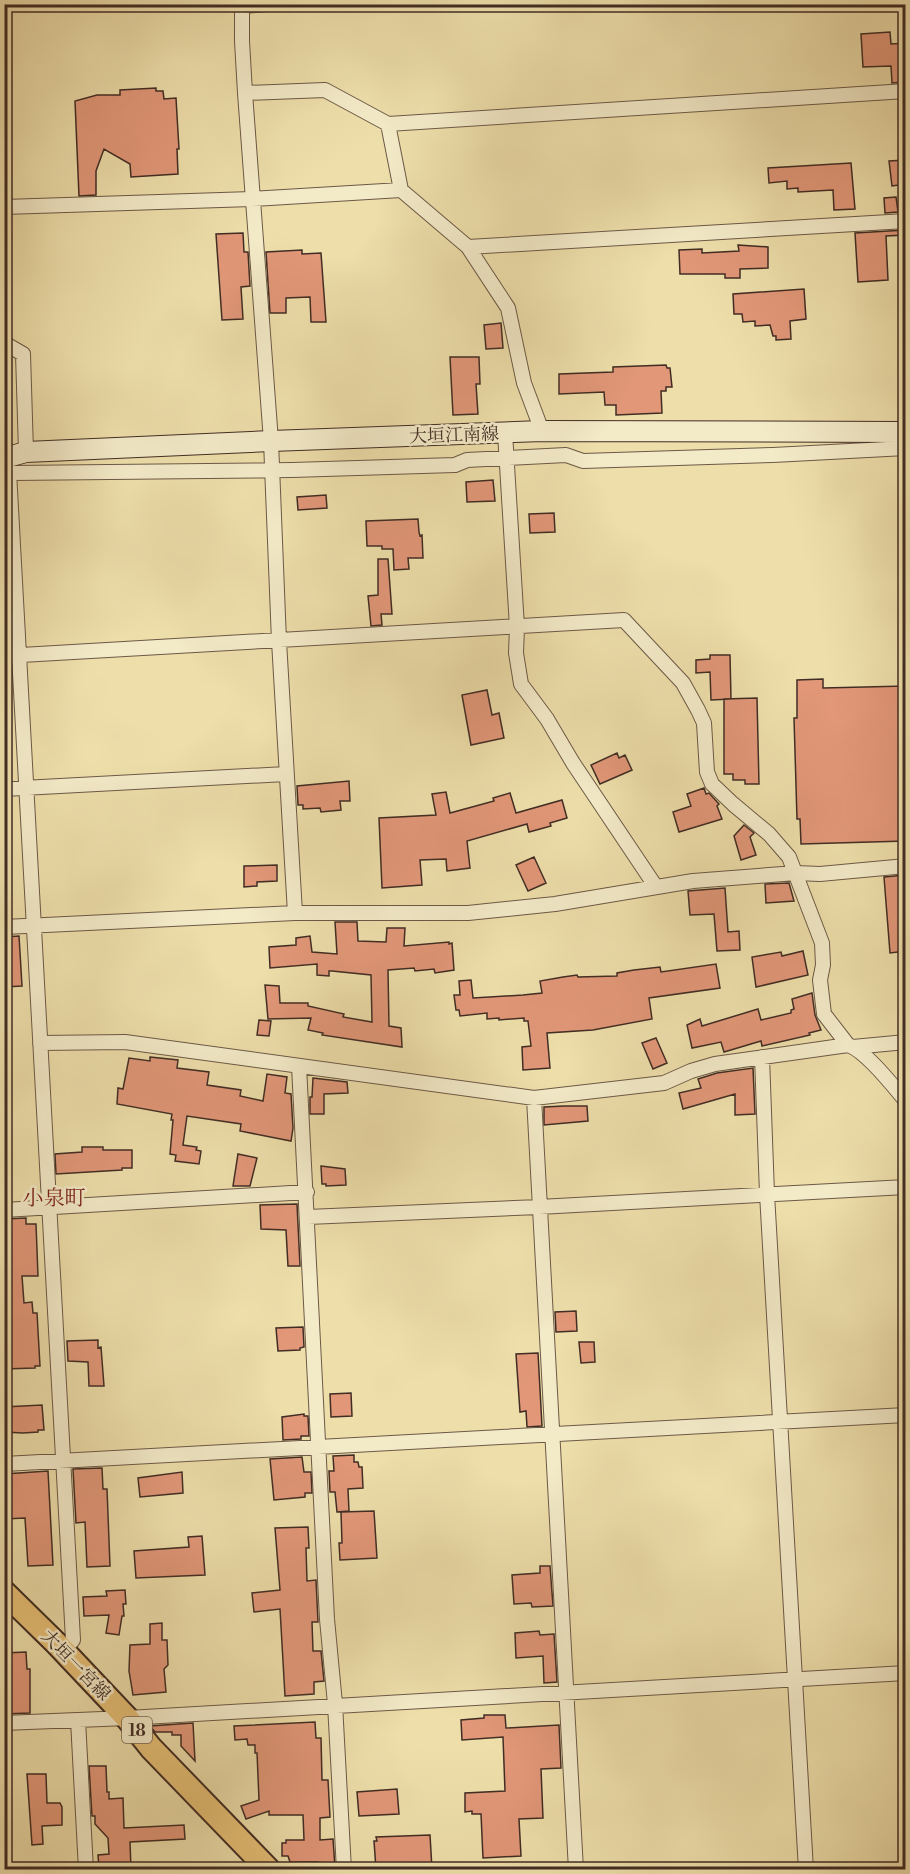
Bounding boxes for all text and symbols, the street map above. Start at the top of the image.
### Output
street label: 大垣江南線 [409,422,499,449]
district label: 小泉町 [23,1186,86,1212]
street label: 大垣一宮線 [36,1625,115,1706]
road number: 18 [122,1717,152,1743]

